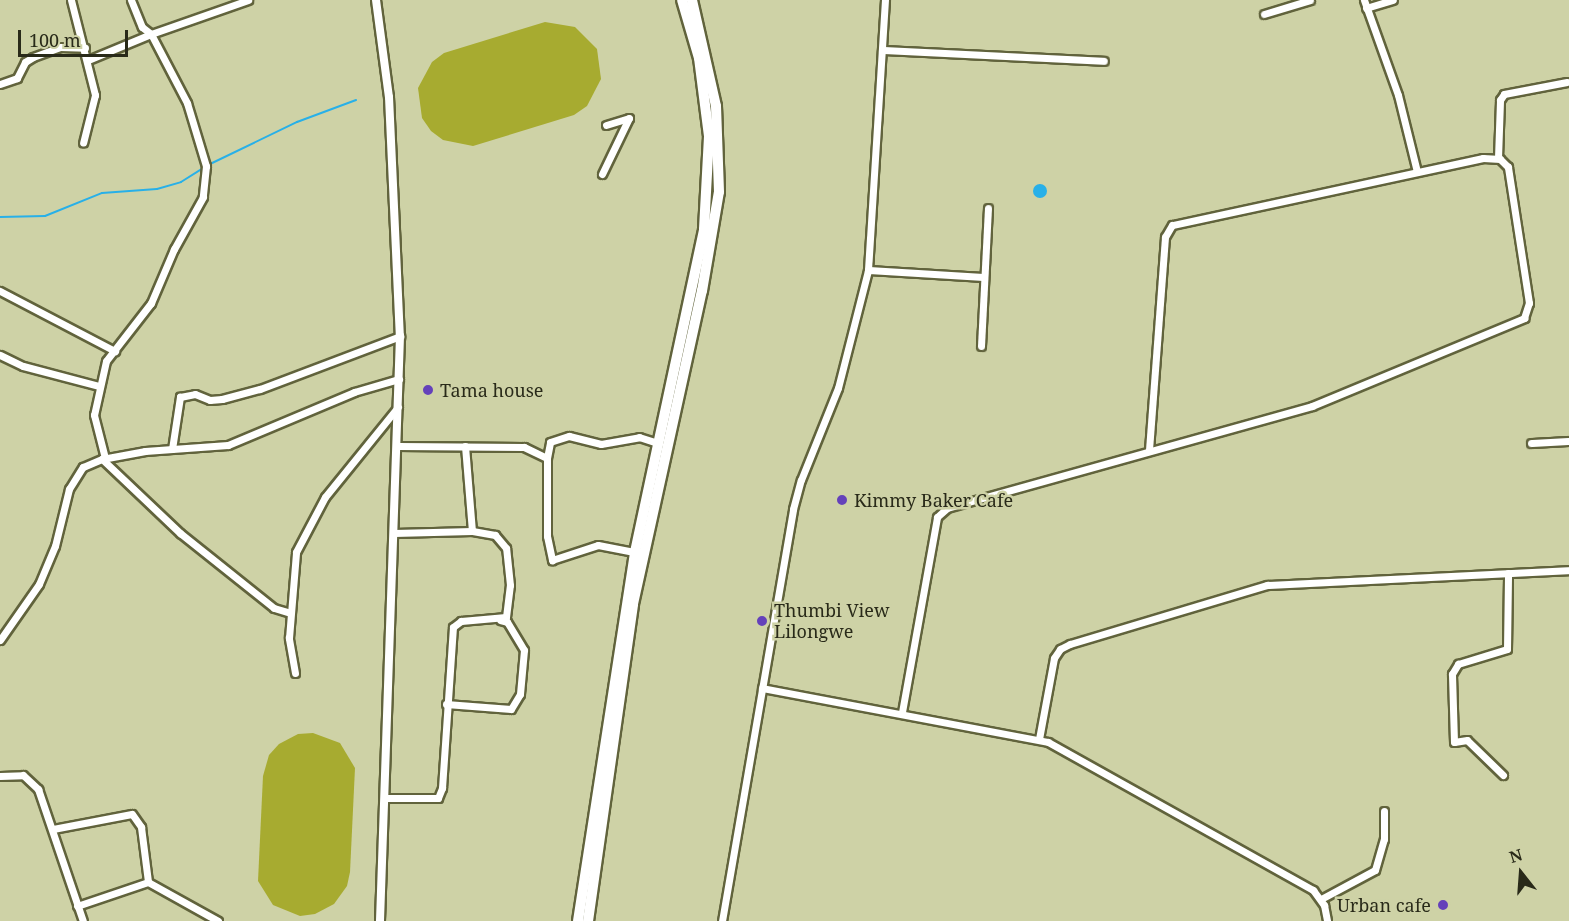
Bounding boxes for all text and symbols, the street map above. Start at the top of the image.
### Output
scale bar [21,18,130,56]
text: 100 m [29,28,81,52]
place label: Tama house [440,379,543,401]
marker: Tama house [421,383,435,397]
place label: Kimmy Baker Cafe [854,489,1013,511]
marker: Kimmy Baker Cafe [835,493,849,507]
place label: Thumbi View Lilongwe [774,600,889,642]
marker: Thumbi View Lilongwe [755,614,769,628]
north arrow [1491,843,1551,903]
text: N [1506,843,1525,868]
place label: Urban cafe [1337,894,1431,916]
marker: Urban cafe [1436,898,1450,912]

